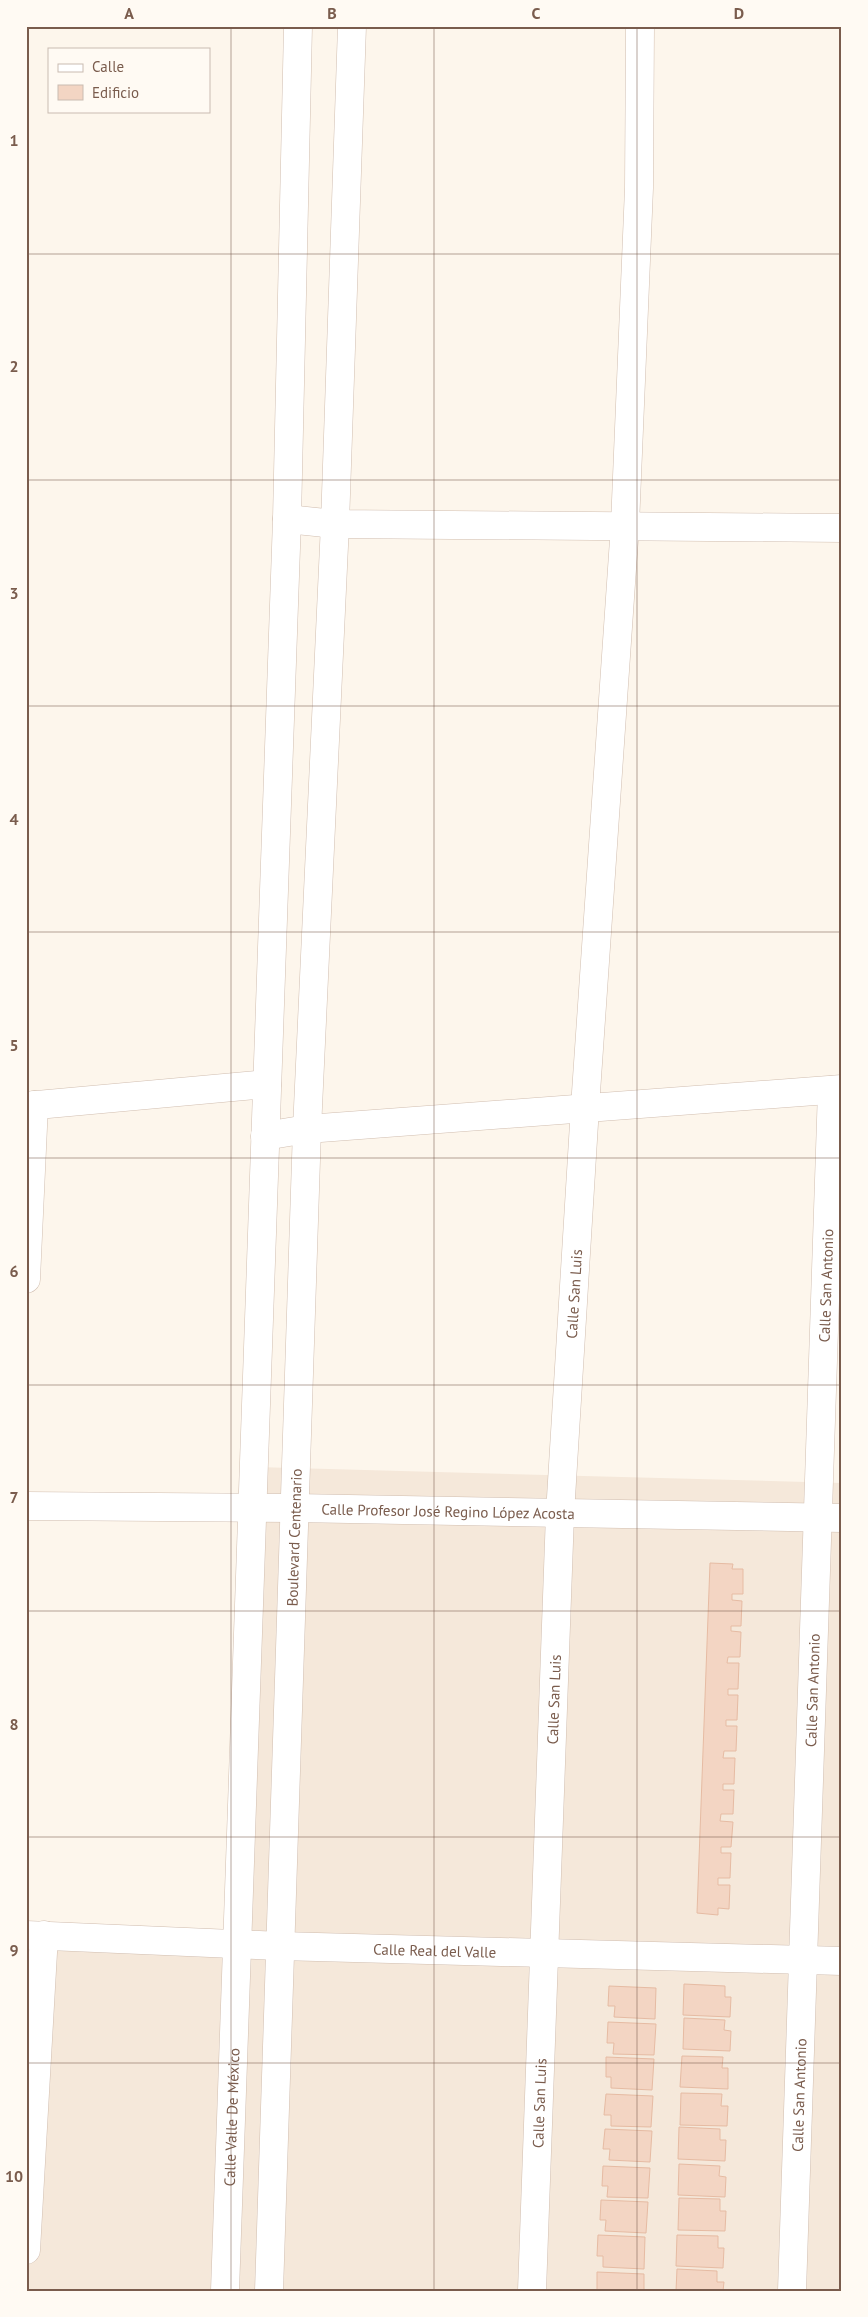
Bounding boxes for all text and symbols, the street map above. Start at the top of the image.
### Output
text: A [124,3,134,23]
text: B [327,3,337,23]
text: C [532,3,541,23]
text: D [734,3,744,23]
legend [48,48,210,112]
text: Calle [92,57,124,76]
text: Edificio [92,83,139,102]
text: 1 [9,130,19,150]
text: 2 [9,356,19,376]
text: 3 [9,583,19,603]
text: 4 [9,809,19,829]
text: 5 [9,1035,19,1055]
street label: Calle San Antonio [814,1228,837,1343]
street label: Calle San Luis [561,1249,586,1339]
text: 6 [9,1261,19,1281]
street label: Boulevard Centenario [282,1468,305,1607]
text: 7 [9,1487,19,1507]
street label: Calle Profesor José Regino López Acosta [321,1499,575,1523]
street label: Calle San Antonio [801,1633,823,1747]
street label: Calle San Luis [542,1654,564,1745]
text: 8 [9,1714,19,1734]
street label: Calle Real del Valle [373,1939,497,1961]
text: 9 [9,1940,19,1960]
street label: Calle San Antonio [787,2038,810,2152]
street label: Calle Valle De México [219,2048,243,2187]
street label: Calle San Luis [528,2058,550,2148]
text: 10 [5,2166,23,2186]

